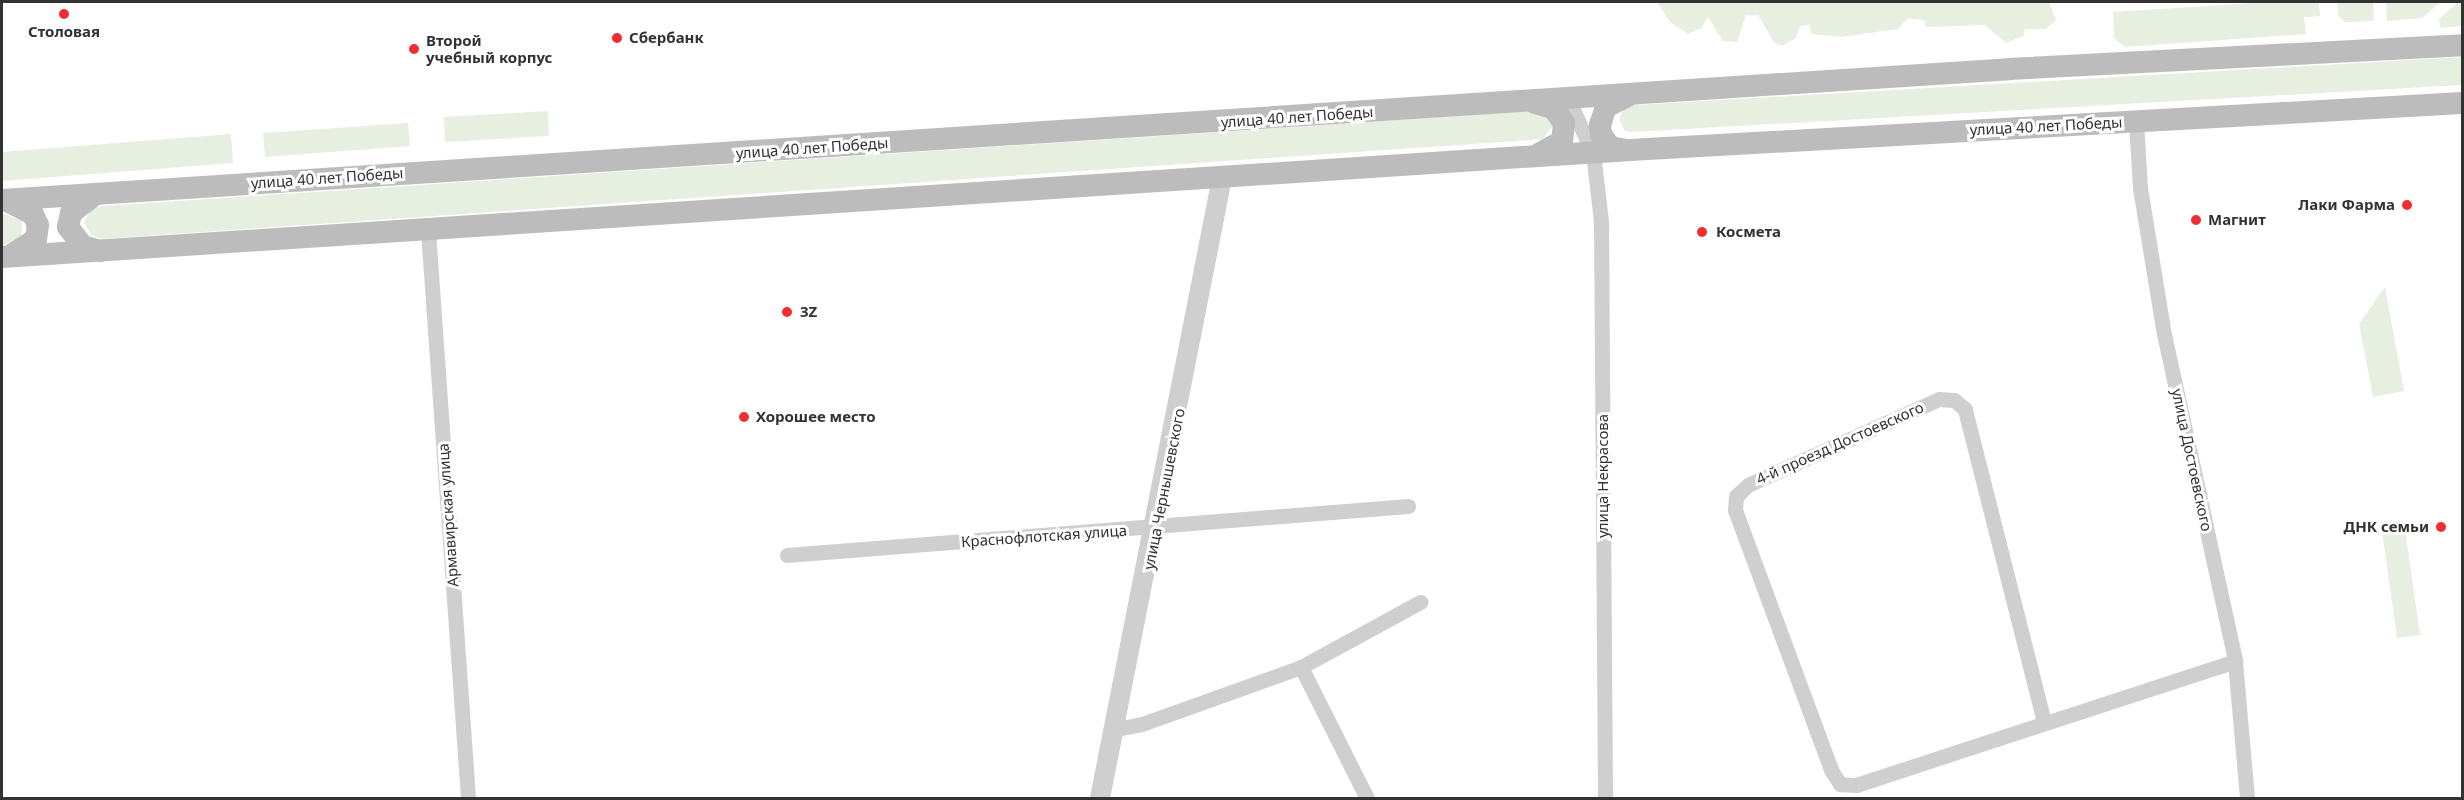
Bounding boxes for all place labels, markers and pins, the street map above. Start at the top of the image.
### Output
marker: Столовая [57,7,71,21]
place label: Столовая [28,23,100,41]
place label: Сбербанк [629,29,704,47]
place label: Второй учебный корпус [426,31,552,66]
marker: Сбербанк [610,31,624,45]
marker: Второй учебный корпус [407,42,421,56]
place label: Лаки Фарма [2298,196,2395,214]
marker: Лаки Фарма [2400,198,2414,212]
place label: Магнит [2208,211,2266,229]
marker: Магнит [2189,213,2203,227]
marker: Космета [1693,223,1711,241]
place label: Космета [1716,223,1781,241]
marker: 3Z [778,303,796,321]
place label: 3Z [800,303,817,321]
place label: Хорошее место [756,408,875,426]
marker: Хорошее место [737,410,751,424]
place label: ДНК семьи [2344,518,2429,536]
marker: ДНК семьи [2434,520,2448,534]

